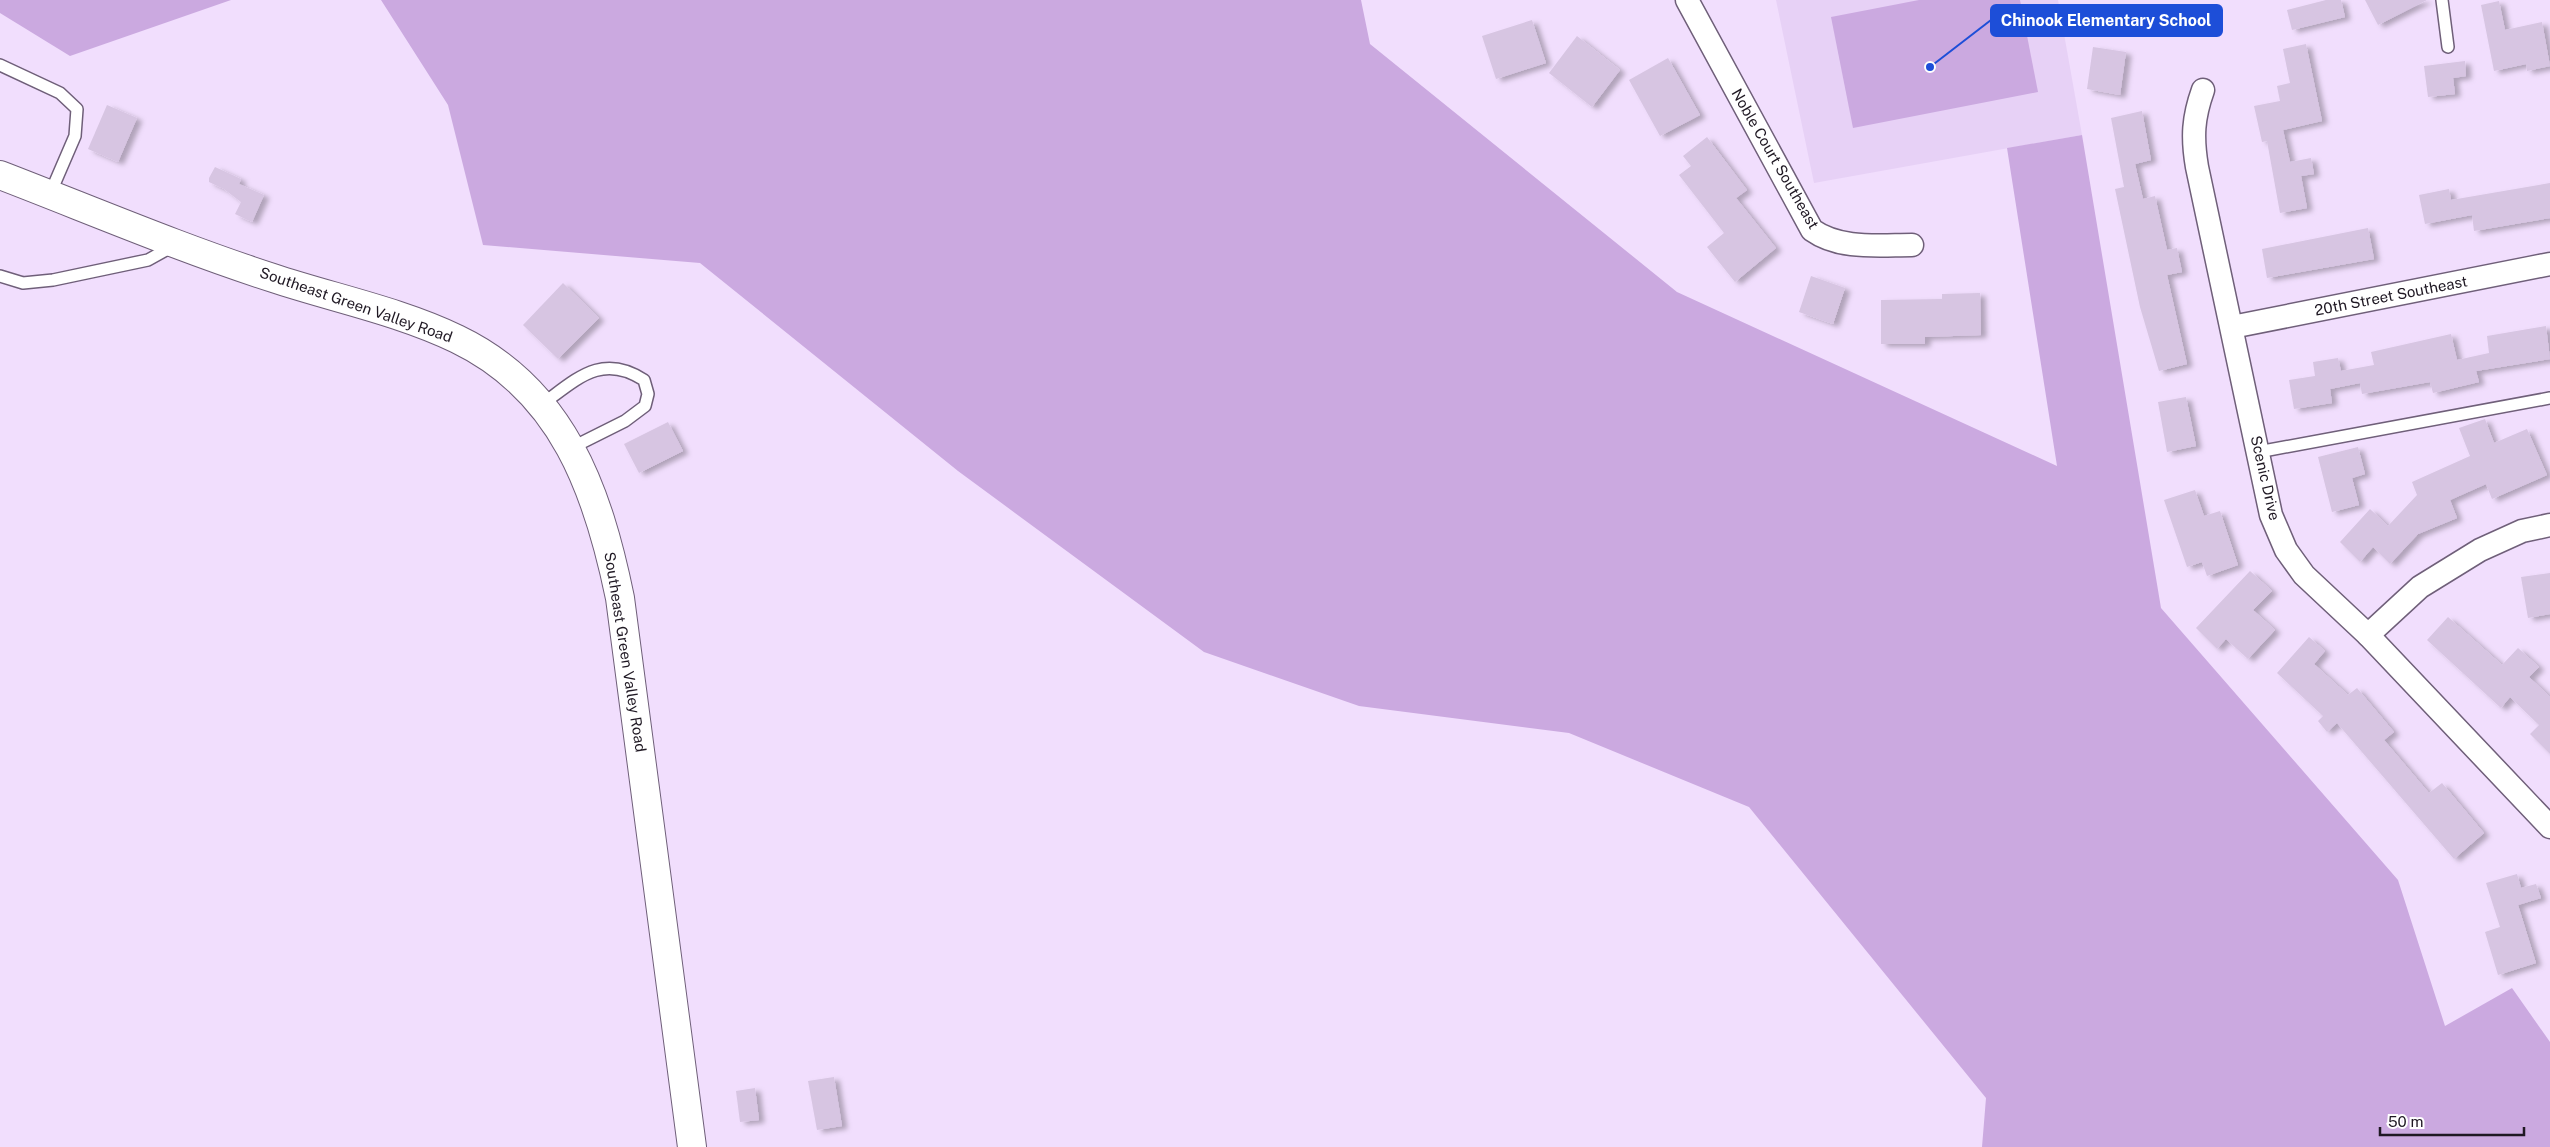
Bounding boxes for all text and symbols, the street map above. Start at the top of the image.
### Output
callout: Chinook Elementary School [1991,5,2222,36]
text: Chinook Elementary School [2001,11,2211,30]
street label: Noble Court Southeast [1728,86,1823,232]
street label: Southeast Green Valley Road [258,264,455,346]
street label: 20th Street Southeast [2313,272,2469,319]
street label: Scenic Drive [2247,434,2284,522]
street label: Southeast Green Valley Road [601,551,650,753]
scale bar [2380,1104,2524,1136]
text: 50 m [2388,1113,2423,1130]

